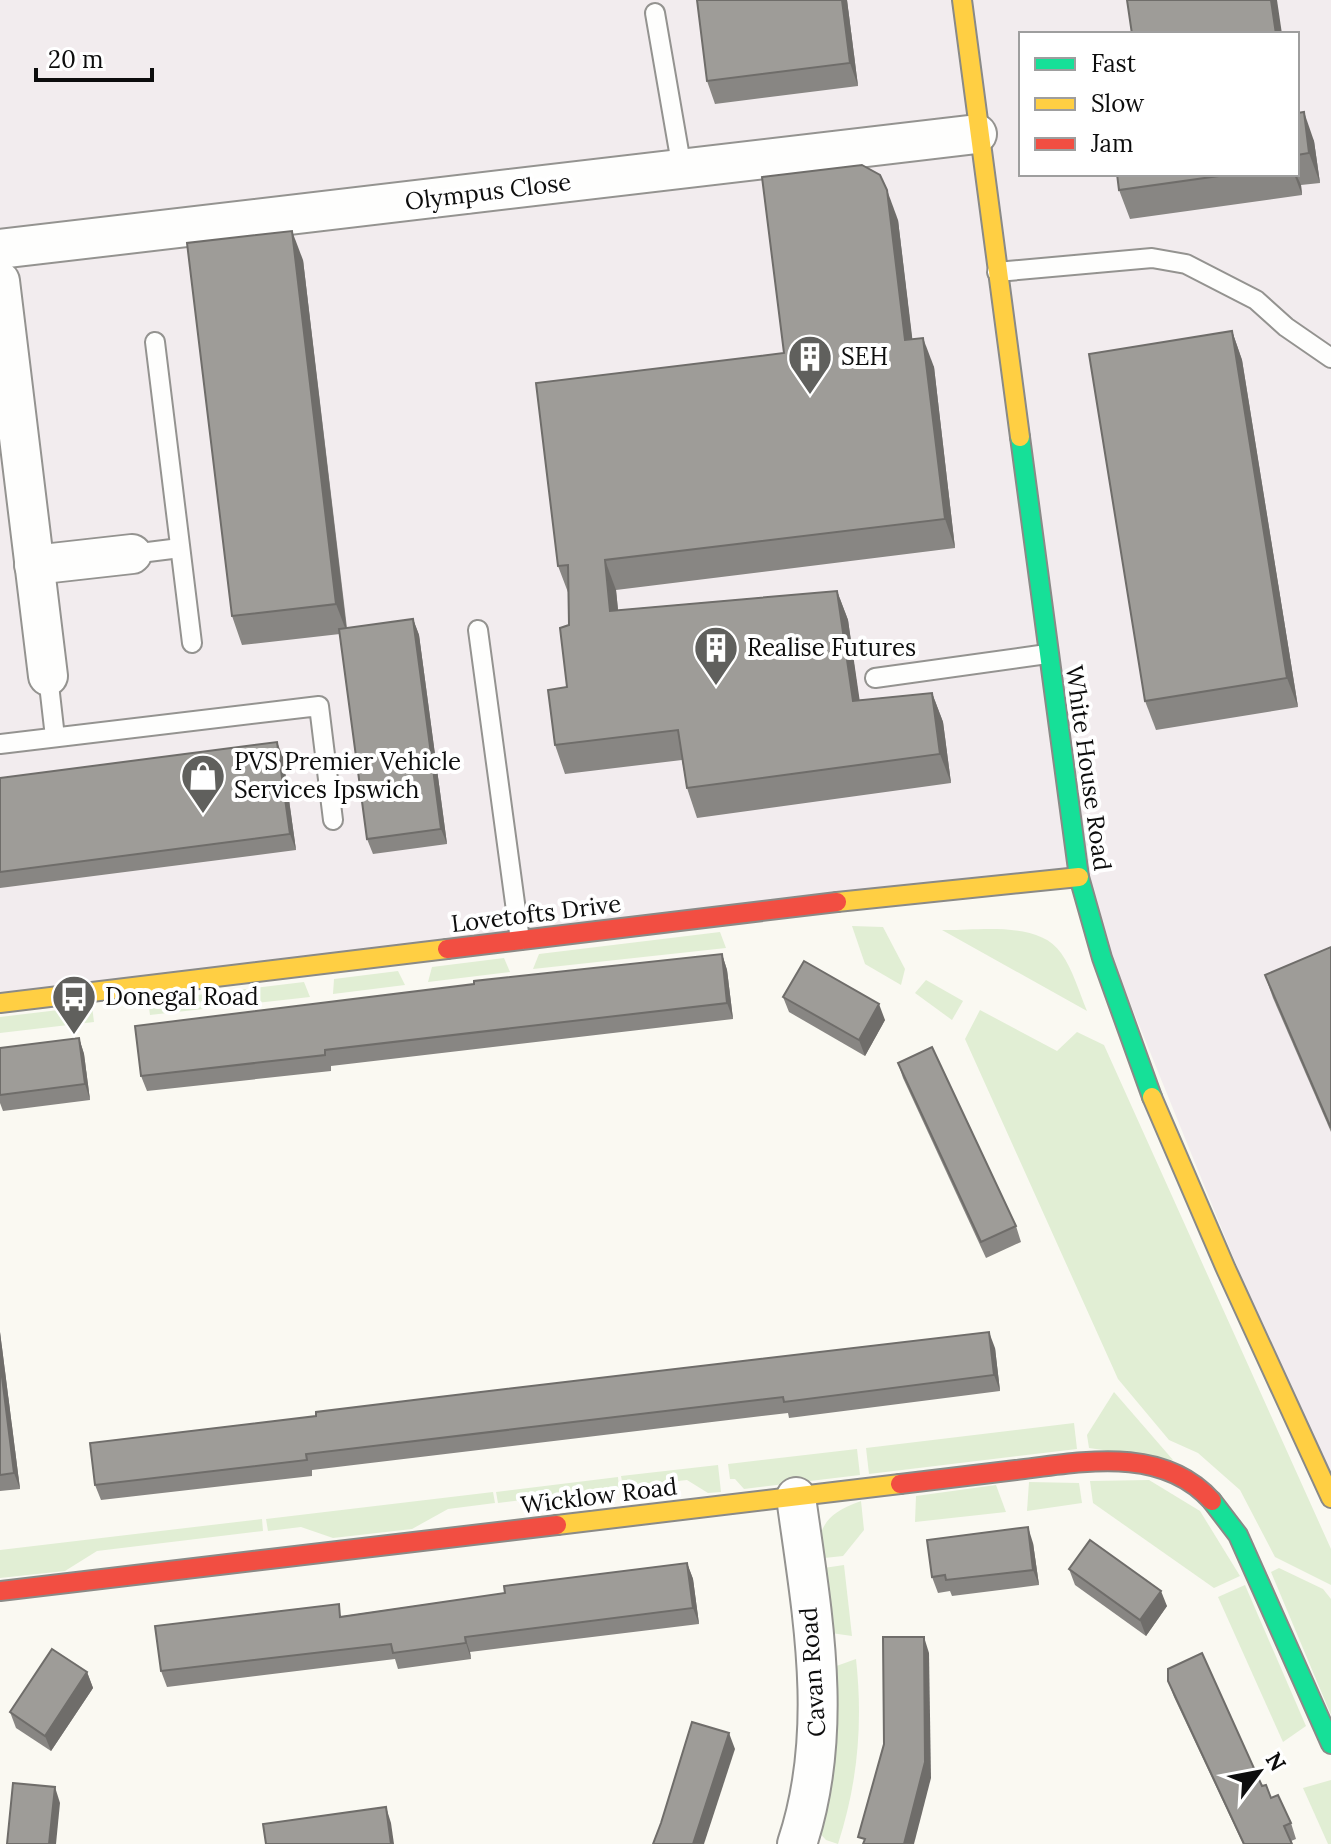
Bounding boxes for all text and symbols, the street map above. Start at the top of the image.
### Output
scale bar [36,32,152,82]
legend [1019,32,1299,176]
text: 20 m [48,44,104,75]
text: Fast [1091,48,1137,79]
text: Slow [1091,88,1145,119]
text: Jam [1090,128,1133,159]
street label: Olympus Close [403,166,573,217]
building icon: SEH [786,333,834,396]
place label: SEH [841,341,888,372]
building icon: Realise Futures [692,624,740,687]
place label: Realise Futures [747,632,916,663]
street label: White House Road [1059,663,1118,873]
place label: PVS Premier Vehicle Services Ipswich [234,746,461,805]
shop icon: PVS Premier Vehicle Services Ipswich [179,752,227,815]
street label: Lovetofts Drive [449,888,623,939]
bus stop icon: Donegal Road [50,973,98,1036]
place label: Donegal Road [105,981,259,1012]
street label: Wicklow Road [519,1471,679,1520]
street label: Cavan Road [793,1606,832,1738]
north arrow [1219,1732,1299,1812]
text: N [1260,1747,1292,1776]

